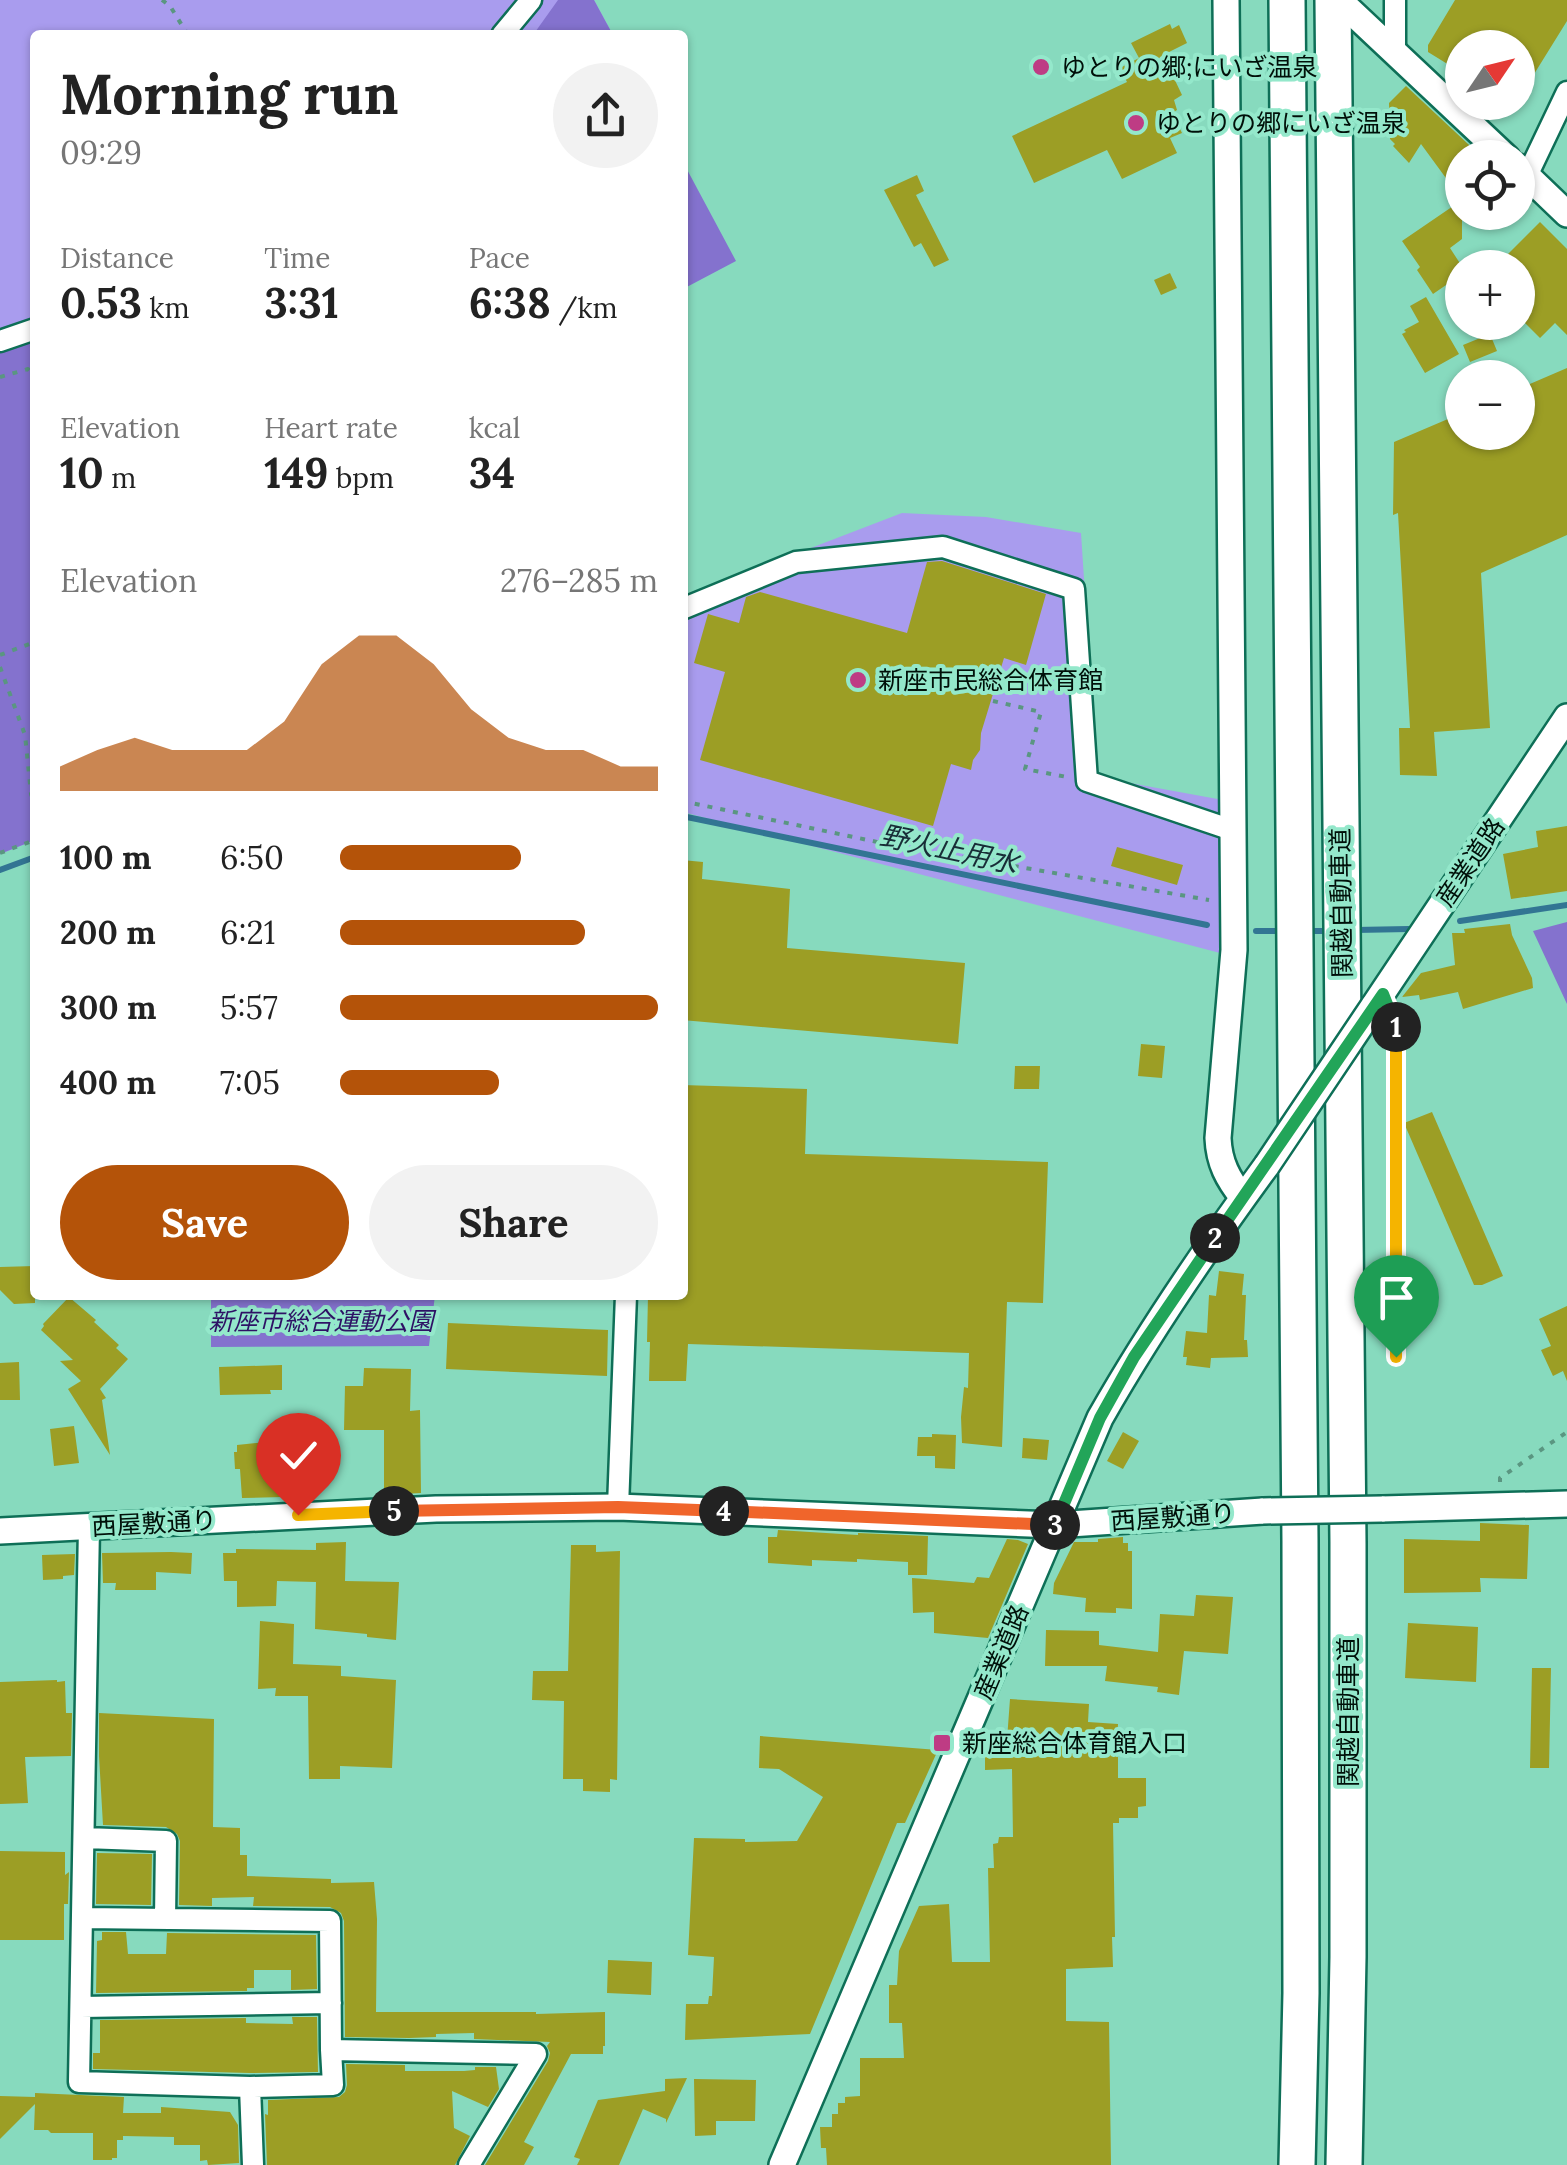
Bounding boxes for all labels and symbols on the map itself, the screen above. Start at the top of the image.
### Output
north arrow [1445,30,1535,120]
place label: ゆとりの郷;にいざ温泉 [1061,51,1318,83]
marker: ゆとりの郷;にいざ温泉 [1030,56,1052,78]
place label: ゆとりの郷にいざ温泉 [1156,107,1406,139]
marker: ゆとりの郷にいざ温泉 [1125,112,1147,134]
place label: 新座市民総合体育館 [878,664,1103,696]
marker: 新座市民総合体育館 [847,669,869,691]
street label: 産業道路 [1429,812,1511,912]
water label: 野火止用水 [877,817,1024,882]
street label: 関越自動車道 [1324,828,1358,978]
pin: 1 [1371,1002,1421,1052]
pin: 2 [1190,1213,1240,1263]
pin [1354,1255,1439,1358]
park label: 新座市総合運動公園 [208,1305,436,1337]
pin [256,1413,341,1516]
pin: 5 [369,1486,419,1536]
pin: 4 [699,1486,749,1536]
street label: 西屋敷通り [1110,1497,1236,1537]
pin: 3 [1030,1500,1080,1550]
street label: 西屋敷通り [91,1504,217,1542]
street label: 産業道路 [967,1600,1035,1704]
street label: 関越自動車道 [1332,1637,1364,1787]
place label: 新座総合体育館入口 [962,1727,1187,1759]
marker: 新座総合体育館入口 [931,1732,953,1754]

